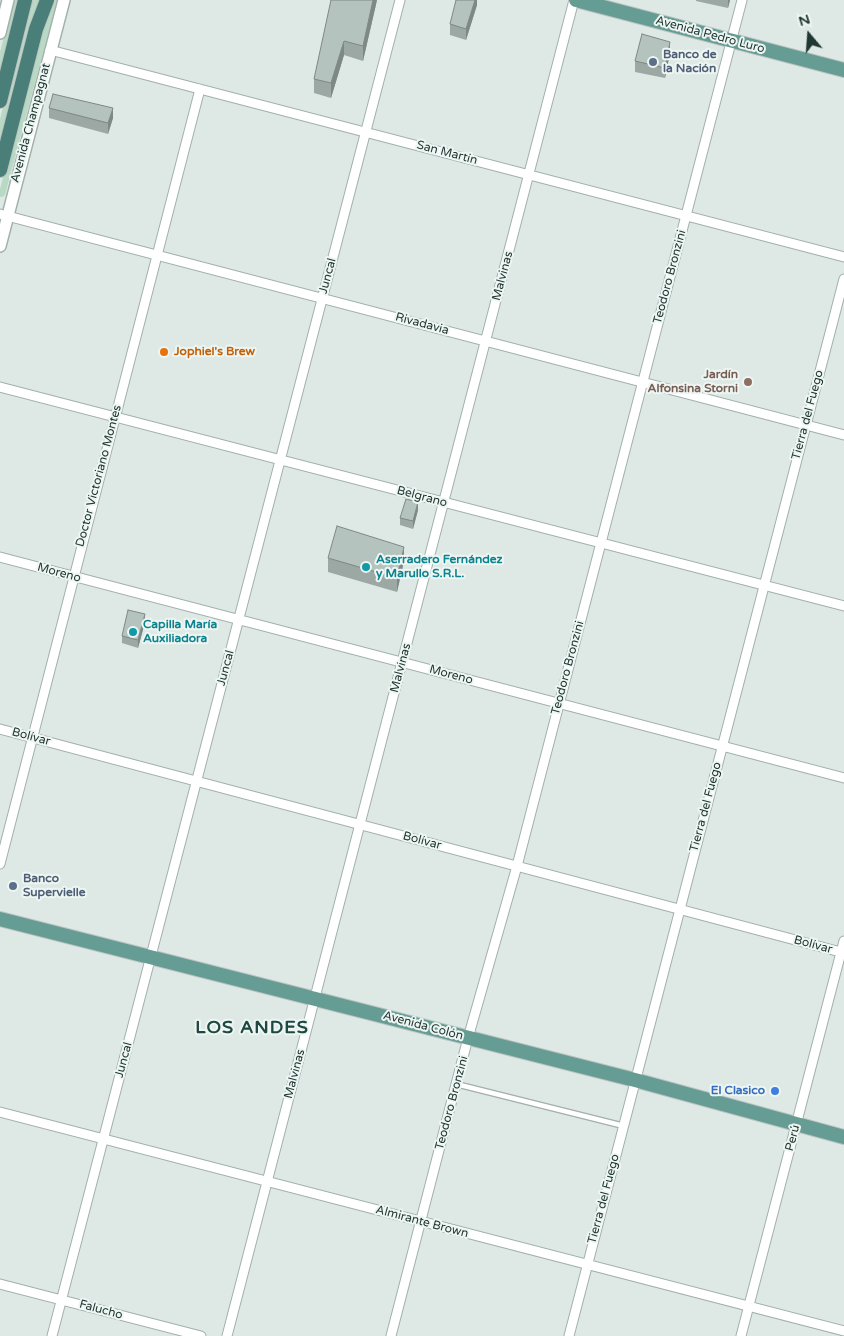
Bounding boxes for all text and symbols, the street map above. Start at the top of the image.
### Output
north arrow [784,10,834,60]
text: N [796,10,812,30]
street label: Avenida Pedro Luro [654,14,766,56]
place label: Banco de la Nación [663,48,716,76]
marker: Banco de la Nación [647,56,659,68]
street label: Avenida Champagnat [8,62,54,184]
street label: San Martín [415,138,479,168]
street label: Teodoro Bronzini [651,228,689,326]
street label: Malvinas [490,250,516,302]
street label: Juncal [316,257,340,295]
street label: Rivadavia [394,310,450,338]
place label: Jophiel's Brew [174,345,255,359]
marker: Jophiel's Brew [158,346,170,358]
place label: Jardín Alfonsina Storni [648,368,738,396]
street label: Tierra del Fuego [789,369,827,461]
marker: Jardín Alfonsina Storni [742,376,754,388]
street label: Doctor Victoriano Montes [73,403,125,549]
street label: Belgrano [395,483,449,511]
place label: Aserradero Fernández y Marullo S.R.L. [376,553,503,581]
street label: Moreno [36,560,82,586]
marker: Aserradero Fernández y Marullo S.R.L. [360,561,372,573]
place label: Capilla María Auxiliadora [143,618,217,646]
street label: Teodoro Bronzini [549,619,587,717]
marker: Capilla María Auxiliadora [127,626,139,638]
street label: Malvinas [388,642,414,694]
street label: Juncal [214,649,238,687]
street label: Moreno [428,662,474,688]
street label: Bolívar [10,725,52,749]
street label: Tierra del Fuego [687,761,725,853]
street label: Bolívar [401,829,443,853]
place label: Banco Supervielle [23,872,85,900]
marker: Banco Supervielle [7,880,19,892]
street label: Bolívar [792,933,834,957]
street label: Avenida Colón [381,1008,465,1044]
district label: LOS ANDES [194,1017,310,1039]
street label: Juncal [112,1041,136,1079]
street label: Malvinas [282,1048,308,1100]
street label: Teodoro Bronzini [433,1054,471,1152]
place label: El Clasico [711,1084,765,1098]
marker: El Clasico [769,1085,781,1097]
street label: Perú [783,1123,803,1153]
street label: Tierra del Fuego [585,1153,623,1245]
street label: Almirante Brown [374,1203,470,1241]
street label: Falucho [78,1297,124,1323]

